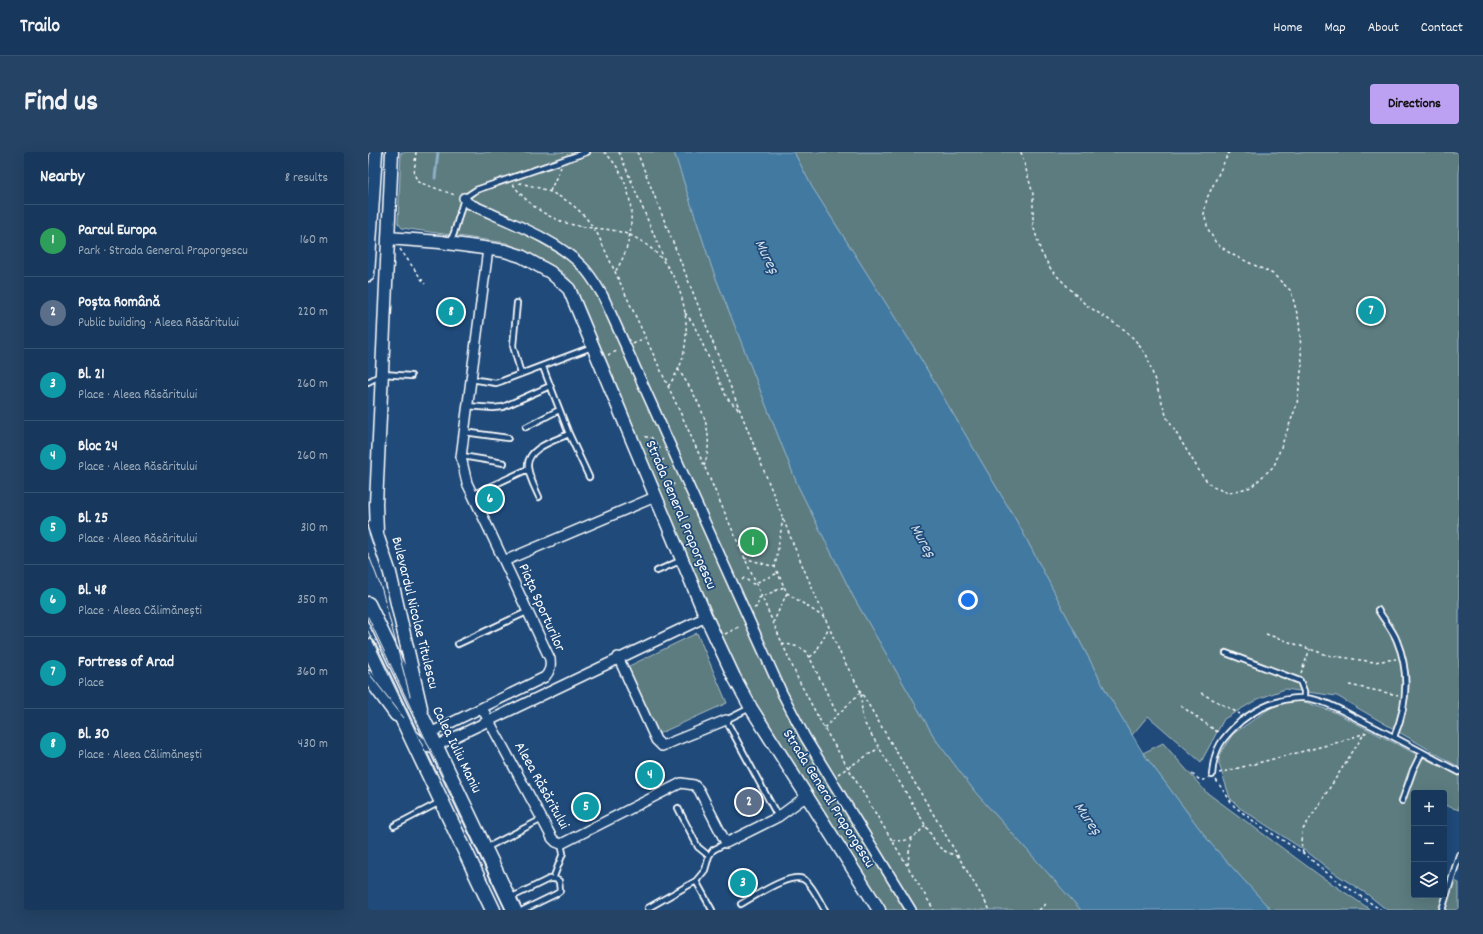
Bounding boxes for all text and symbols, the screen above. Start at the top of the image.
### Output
text: Trailo [20,14,60,41]
text: Home [1273,18,1302,38]
text: Map [1324,18,1346,38]
text: About [1368,18,1399,38]
text: Contact [1421,18,1463,38]
text: Find us [24,84,98,124]
button: Directions [1370,84,1459,124]
text: Nearby [40,166,84,190]
text: 8 results [285,169,328,188]
text: Parcul Europa [78,220,156,242]
text: 1 [52,231,54,250]
text: 160 m [300,231,328,250]
water label: Mureș [748,236,785,279]
text: Park · Strada General Praporgescu [78,242,248,261]
text: Poșta Română [78,292,160,314]
pin: 7 [1358,296,1384,326]
pin: 8 [438,297,464,327]
text: 2 [50,303,56,322]
text: 220 m [298,303,328,322]
text: Public building · Aleea Răsăritului [78,314,239,333]
text: Bl. 21 [78,364,104,386]
text: 3 [50,375,56,394]
text: 260 m [297,375,328,394]
text: Place · Aleea Răsăritului [78,386,197,405]
text: Bloc 24 [78,436,118,458]
street label: Strada General Praporgescu [639,437,721,593]
text: 4 [50,447,56,466]
text: 260 m [297,447,328,466]
text: Place · Aleea Răsăritului [78,458,197,477]
pin: 6 [477,484,503,514]
text: Bl. 25 [78,508,108,530]
text: 5 [50,519,56,538]
text: 310 m [300,519,328,538]
water label: Mureș [903,520,941,563]
pin: 1 [740,527,766,557]
text: Place · Aleea Răsăritului [78,530,197,549]
street label: Bulevardul Nicolae Titulescu [384,534,444,692]
street label: Piața Sporturilor [512,560,570,656]
text: Bl. 48 [78,580,107,602]
your location [958,590,978,610]
text: 6 [50,591,56,610]
text: 350 m [297,591,328,610]
text: Place · Aleea Călimănești [78,602,202,621]
text: Fortress of Arad [78,652,174,674]
text: 7 [51,663,55,682]
text: 360 m [297,663,328,682]
text: Place [78,674,104,693]
street label: Calea Iuliu Maniu [425,703,487,797]
text: Bl. 30 [78,724,109,746]
street label: Strada General Praporgescu [776,725,880,873]
text: 8 [50,735,56,754]
text: 430 m [298,735,328,754]
street label: Aleea Răsăritului [508,738,574,834]
text: Place · Aleea Călimănești [78,746,202,765]
pin: 4 [637,760,663,790]
pin: 2 [736,787,762,817]
map controls [1411,790,1447,898]
button: + [1411,790,1447,826]
pin: 5 [573,792,599,822]
water label: Mureș [1067,798,1107,841]
button: − [1411,826,1447,862]
button: layers [1411,862,1447,898]
pin: 3 [730,868,756,898]

